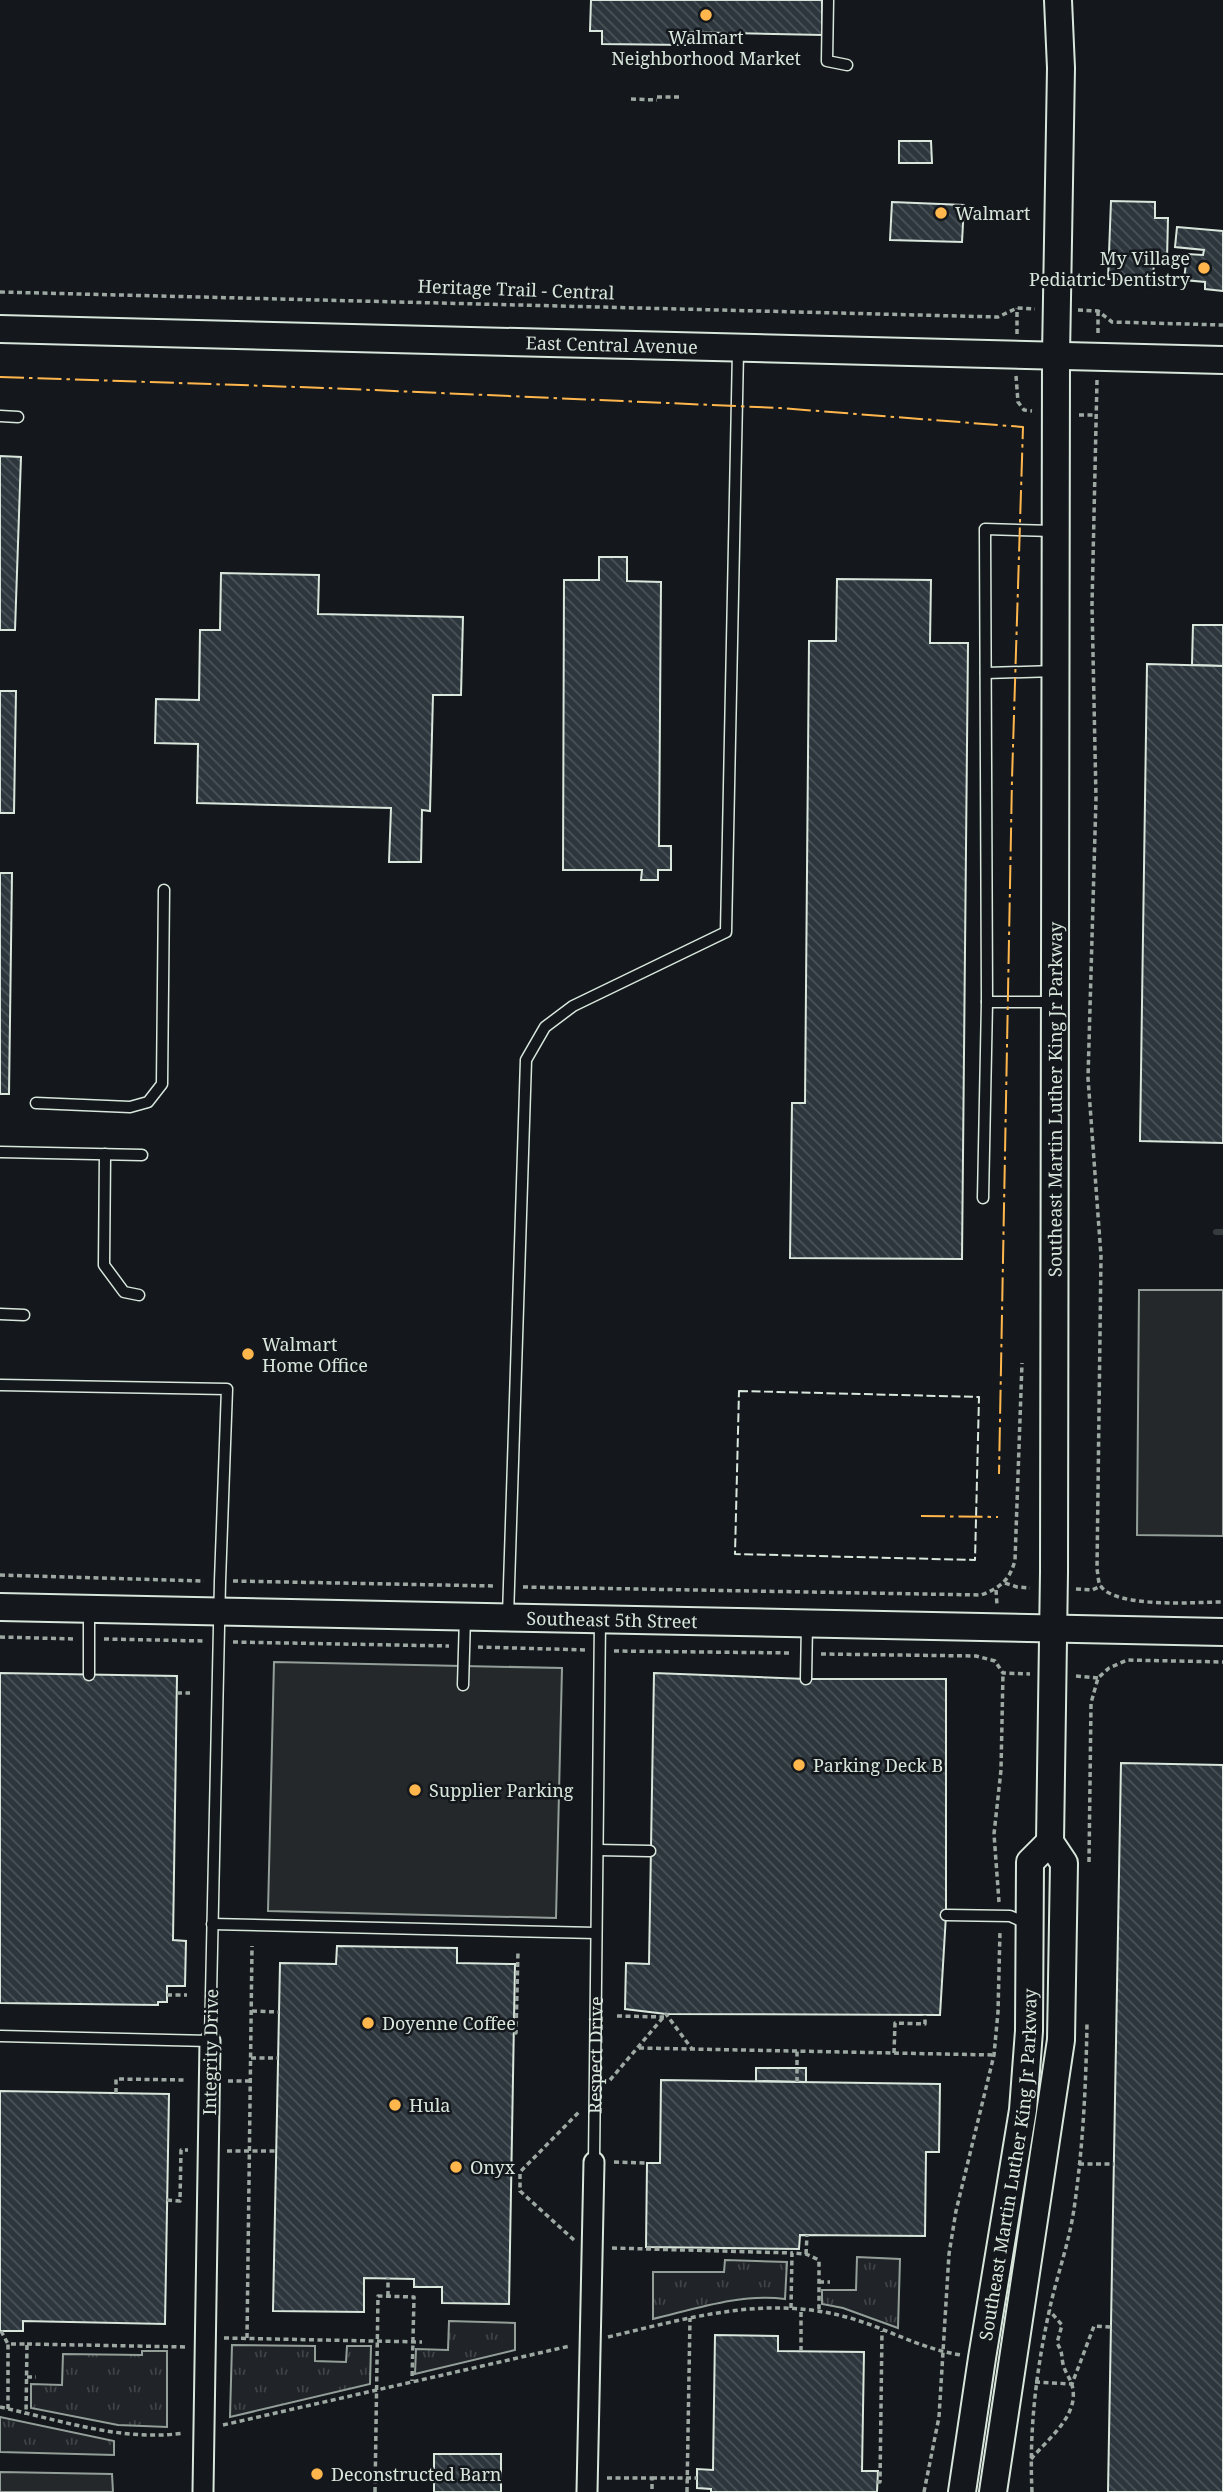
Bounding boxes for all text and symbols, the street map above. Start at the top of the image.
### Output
marker: Walmart Neighborhood Market [698,7,714,23]
place label: Walmart Neighborhood Market [611,25,801,70]
place label: Walmart [955,201,1030,225]
marker: Walmart [933,205,949,221]
place label: My Village Pediatric Dentistry [1029,246,1191,291]
marker: My Village Pediatric Dentistry [1196,260,1212,276]
street label: Heritage Trail - Central [417,274,615,304]
street label: East Central Avenue [525,330,698,359]
street label: Southeast Martin Luther King Jr Parkway [1042,921,1067,1277]
place label: Walmart Home Office [262,1332,368,1377]
marker: Walmart Home Office [240,1346,256,1362]
street label: Southeast 5th Street [526,1606,698,1633]
place label: Parking Deck B [813,1753,943,1777]
marker: Parking Deck B [791,1757,807,1773]
place label: Supplier Parking [429,1778,574,1802]
marker: Supplier Parking [407,1782,423,1798]
street label: Integrity Drive [197,1988,223,2116]
street label: Southeast Martin Luther King Jr Parkway [973,1988,1041,2342]
street label: Respect Drive [583,1996,608,2114]
place label: Doyenne Coffee [382,2011,516,2035]
marker: Doyenne Coffee [360,2015,376,2031]
place label: Hula [409,2093,450,2117]
marker: Hula [387,2097,403,2113]
place label: Onyx [470,2155,516,2179]
marker: Onyx [448,2159,464,2175]
place label: Deconstructed Barn [331,2462,502,2486]
marker: Deconstructed Barn [309,2466,325,2482]

